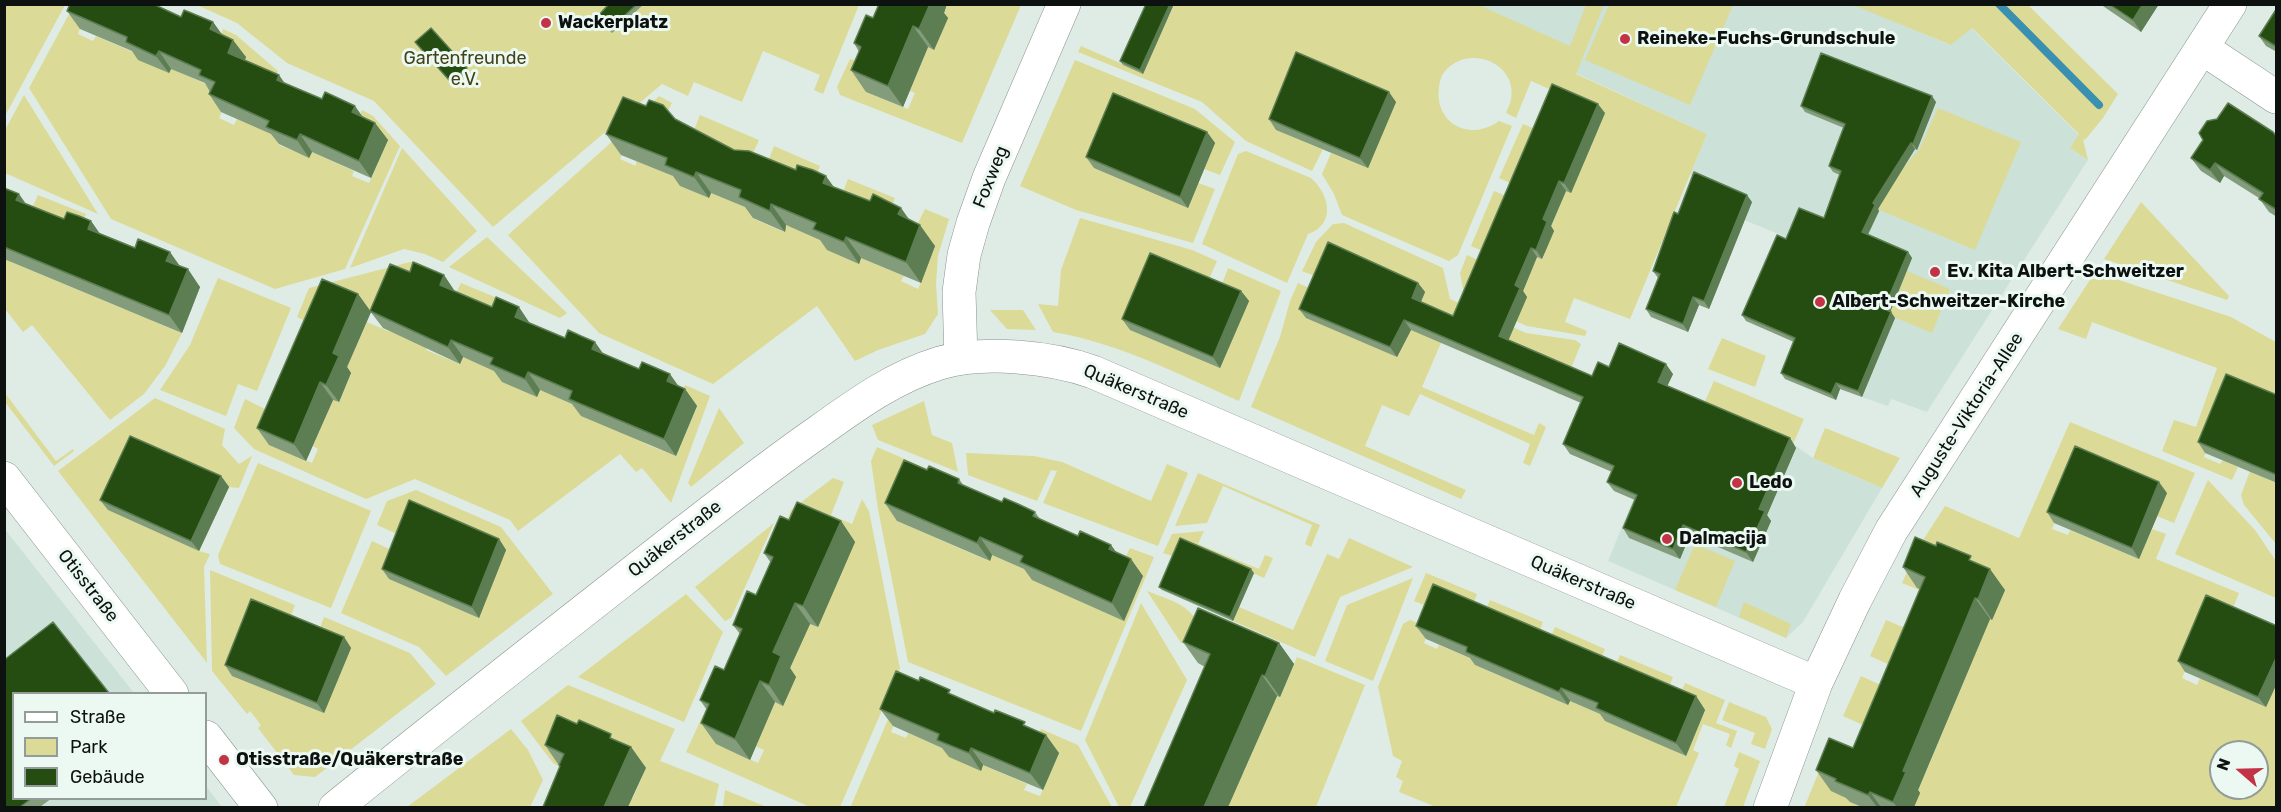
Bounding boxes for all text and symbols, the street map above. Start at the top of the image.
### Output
place label: Wackerplatz [558,12,668,34]
marker: Wackerplatz [539,16,553,30]
place label: Reineke-Fuchs-Grundschule [1637,28,1895,50]
marker: Reineke-Fuchs-Grundschule [1618,32,1632,46]
park label: Gartenfreunde e.V. [403,48,527,90]
street label: Foxweg [969,143,1013,211]
place label: Ev. Kita Albert-Schweitzer [1947,261,2184,283]
marker: Ev. Kita Albert-Schweitzer [1928,265,1942,279]
place label: Albert-Schweitzer-Kirche [1832,291,2065,313]
marker: Albert-Schweitzer-Kirche [1813,295,1827,309]
street label: Auguste-Viktoria-Allee [1906,329,2028,501]
street label: Quäkerstraße [1080,360,1192,424]
place label: Ledo [1749,472,1793,494]
marker: Ledo [1730,476,1744,490]
street label: Quäkerstraße [624,496,726,582]
place label: Dalmacija [1679,528,1767,550]
marker: Dalmacija [1660,532,1674,546]
street label: Otisstraße [53,545,123,627]
street label: Quäkerstraße [1527,551,1639,615]
legend [12,692,207,800]
text: Straße [70,706,126,728]
text: Park [70,736,107,758]
north arrow [2209,740,2269,800]
place label: Otisstraße/Quäkerstraße [236,749,463,771]
marker: Otisstraße/Quäkerstraße [217,753,231,767]
text: N [2213,756,2234,773]
text: Gebäude [70,766,145,788]

